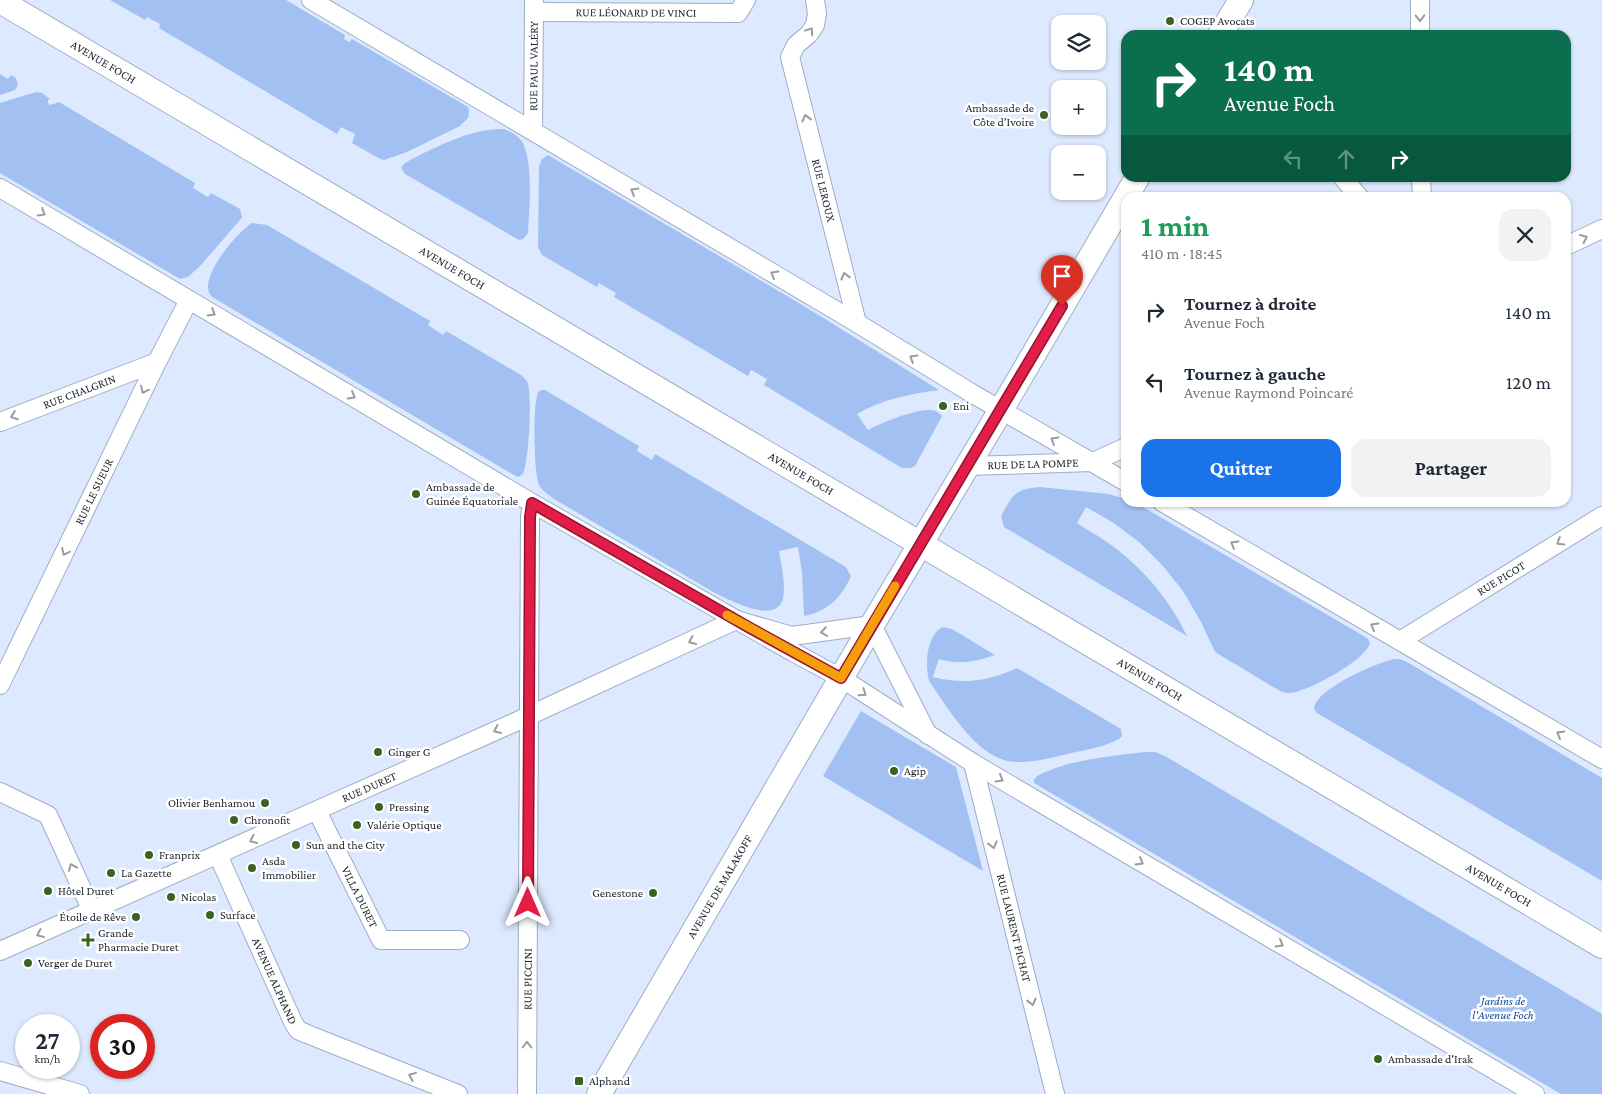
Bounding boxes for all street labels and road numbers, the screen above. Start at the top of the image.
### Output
street label: RUE LÉONARD DE VINCI [575,5,697,20]
street label: RUE PAUL VALÉRY [526,20,541,111]
street label: AVENUE FOCH [68,37,139,87]
street label: RUE LEROUX [809,157,838,223]
street label: AVENUE FOCH [417,243,487,292]
street label: RUE CHALGRIN [41,371,118,412]
street label: AVENUE FOCH [766,449,836,498]
street label: RUE DE LA POMPE [987,455,1079,472]
street label: RUE LE SUEUR [72,456,116,527]
street label: RUE PICOT [1474,558,1528,599]
street label: AVENUE FOCH [1115,655,1185,704]
street label: RUE DURET [340,769,399,805]
street label: AVENUE DE MALAKOFF [684,832,755,941]
street label: AVENUE FOCH [1464,860,1534,910]
street label: VILLA DURET [338,864,381,931]
street label: RUE LAURENT PICHAT [994,872,1034,984]
street label: AVENUE ALPHAND [249,935,300,1027]
street label: RUE PICCINI [520,948,535,1010]

